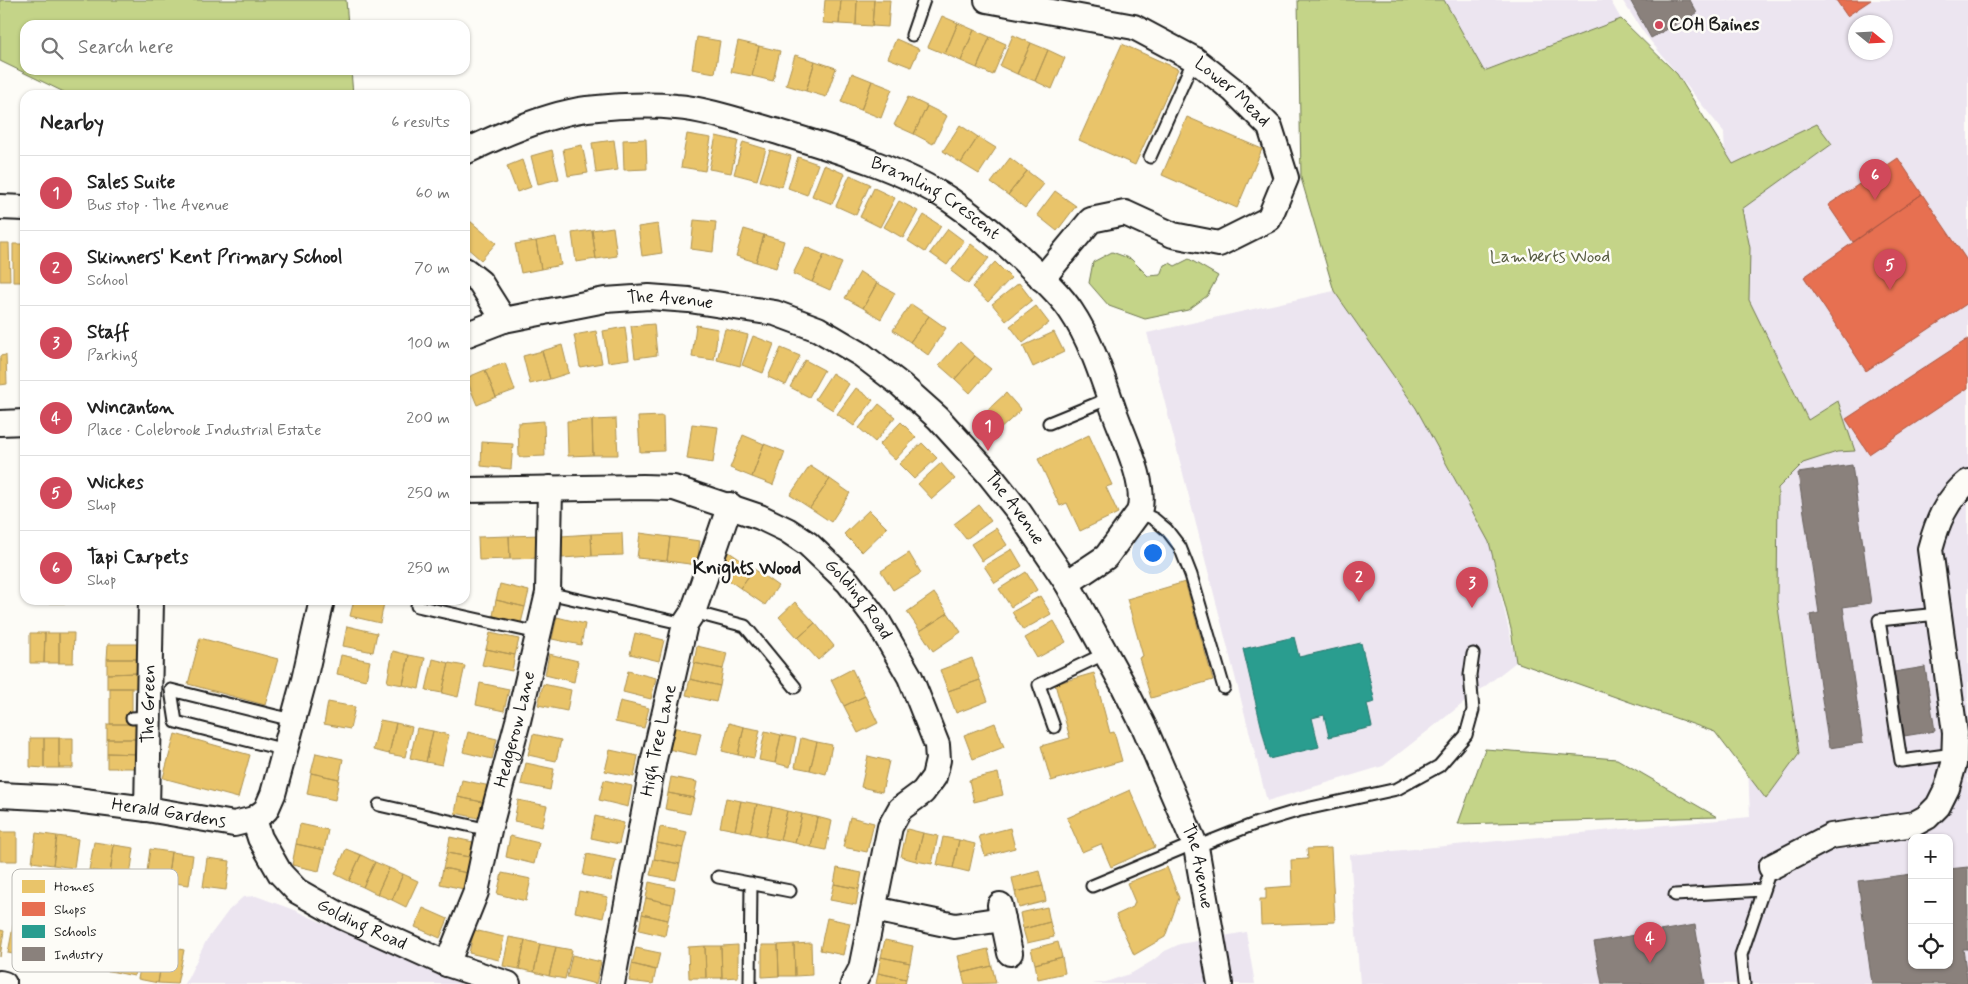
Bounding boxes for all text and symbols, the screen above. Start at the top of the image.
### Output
place label: COH Baines [1669,13,1760,37]
north arrow [1848,15,1893,60]
marker: COH Baines [1653,19,1665,31]
search box [20,20,470,75]
icon: search [38,34,66,62]
text: Search here [78,35,174,60]
street label: Lower Mead [1189,52,1275,132]
text: Nearby [40,109,104,137]
text: 6 results [391,112,450,133]
street label: Bramling Crescent [867,151,1005,246]
pin: 6 [1859,159,1891,200]
text: Sales Suite [87,170,175,195]
text: 1 [52,183,60,204]
text: 60 m [416,183,450,204]
text: Bus stop · The Avenue [87,195,229,216]
text: Skinners' Kent Primary School [87,245,343,270]
park label: Lamberts Wood [1490,245,1610,269]
pin: 5 [1874,249,1906,290]
text: 2 [52,258,60,279]
text: 70 m [414,258,450,279]
text: School [87,270,128,291]
street label: The Avenue [626,285,715,315]
text: Staff [87,320,130,345]
text: 3 [52,333,60,354]
text: 100 m [407,333,450,354]
text: Parking [87,345,138,366]
text: Wincanton [87,395,174,420]
text: 4 [51,408,61,429]
text: 200 m [406,408,450,429]
pin: 1 [972,410,1004,451]
text: Place · Colebrook Industrial Estate [87,420,321,441]
street label: The Avenue [979,466,1050,550]
text: Wickes [87,470,144,495]
text: 5 [51,483,61,504]
text: 250 m [407,483,450,504]
text: Shop [87,495,116,516]
your location [1140,540,1166,566]
text: Tapi Carpets [87,545,188,570]
street label: Golding Road [819,554,898,644]
district label: Knights Wood [693,556,801,584]
text: 6 [52,558,60,579]
text: 250 m [407,558,450,579]
pin: 2 [1343,561,1375,602]
pin: 3 [1456,567,1488,608]
text: Shop [87,570,116,591]
street label: The Green [136,664,162,744]
street label: Hedgerow Lane [489,669,541,790]
street label: High Tree Lane [635,682,683,799]
street label: Herald Gardens [110,793,228,834]
street label: The Avenue [1176,820,1219,911]
map controls [1908,834,1953,969]
button: + [1908,834,1953,879]
legend [12,869,178,972]
text: Homes [54,878,95,896]
button: − [1908,879,1953,924]
street label: Golding Road [312,893,411,956]
text: Shops [54,901,86,919]
pin: 4 [1634,922,1666,963]
text: Schools [54,923,97,941]
button: locate [1908,924,1953,969]
text: Industry [54,946,103,964]

